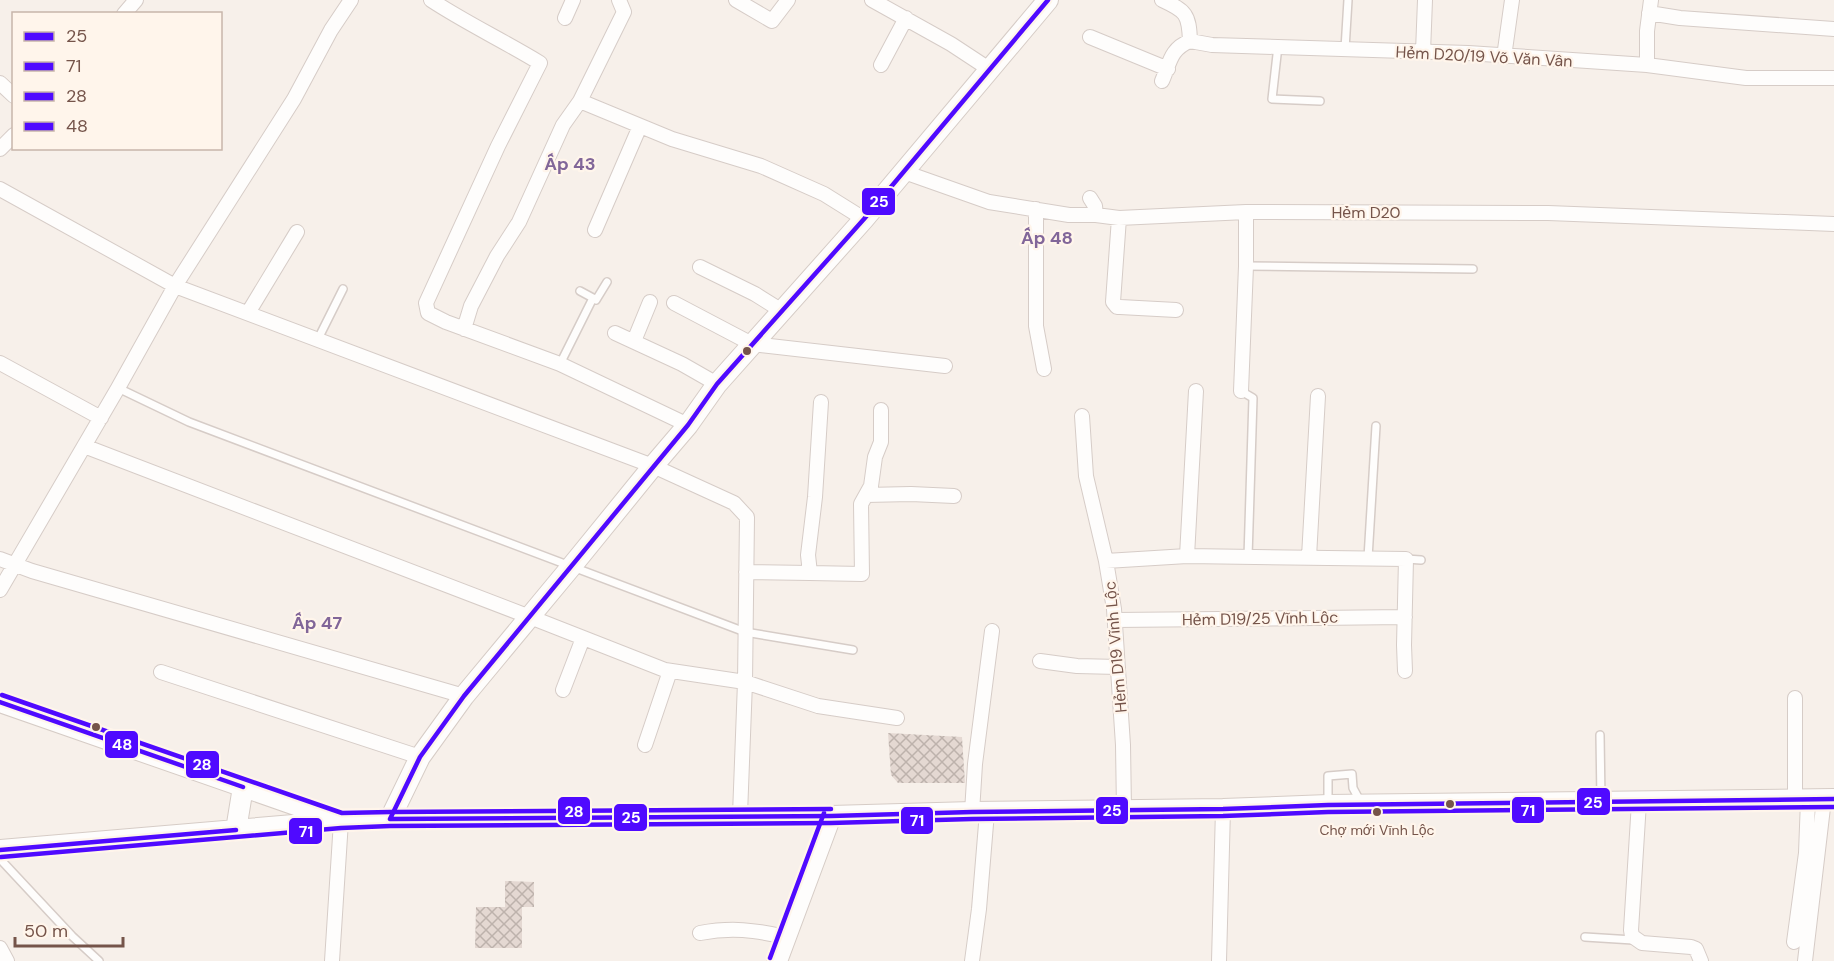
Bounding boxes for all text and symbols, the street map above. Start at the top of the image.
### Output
legend [12,12,222,150]
text: 25 [66,24,87,48]
street label: Hẻm D20/19 Võ Văn Vân [1395,41,1573,72]
text: 71 [66,54,81,78]
text: 28 [66,84,87,108]
text: 48 [66,114,88,138]
district label: Ấp 43 [544,152,596,176]
line badge: 25 [861,187,896,216]
text: 25 [869,191,889,212]
street label: Hẻm D20 [1331,202,1401,223]
district label: Ấp 48 [1021,226,1073,250]
unlabelled marker [741,345,753,357]
street label: Hẻm D19 Vĩnh Lộc [1099,580,1132,714]
street label: Hẻm D19/25 Vĩnh Lộc [1182,607,1338,630]
district label: Ấp 47 [292,611,342,635]
unlabelled marker [90,721,102,733]
line badge: 48 [104,730,139,759]
text: 48 [112,734,132,755]
line badge: 28 [185,750,220,779]
text: 28 [192,754,212,775]
line badge: 25 [1576,787,1611,816]
text: 25 [1583,792,1603,813]
line badge: 28 [557,796,591,825]
line badge: 25 [1095,796,1129,825]
line badge: 71 [1511,796,1545,824]
unlabelled marker [1444,798,1456,810]
text: 25 [1102,800,1122,821]
text: 71 [1521,800,1535,821]
text: 28 [564,801,584,822]
line badge: 25 [613,803,648,832]
line badge: 71 [900,806,934,835]
marker: Chợ mới Vĩnh Lộc [1371,806,1383,818]
text: 25 [621,807,641,828]
text: 71 [910,810,924,831]
line badge: 71 [288,817,323,845]
text: 71 [299,821,313,842]
place label: Chợ mới Vĩnh Lộc [1319,821,1435,839]
scale bar [15,910,123,948]
text: 50 m [24,919,68,943]

